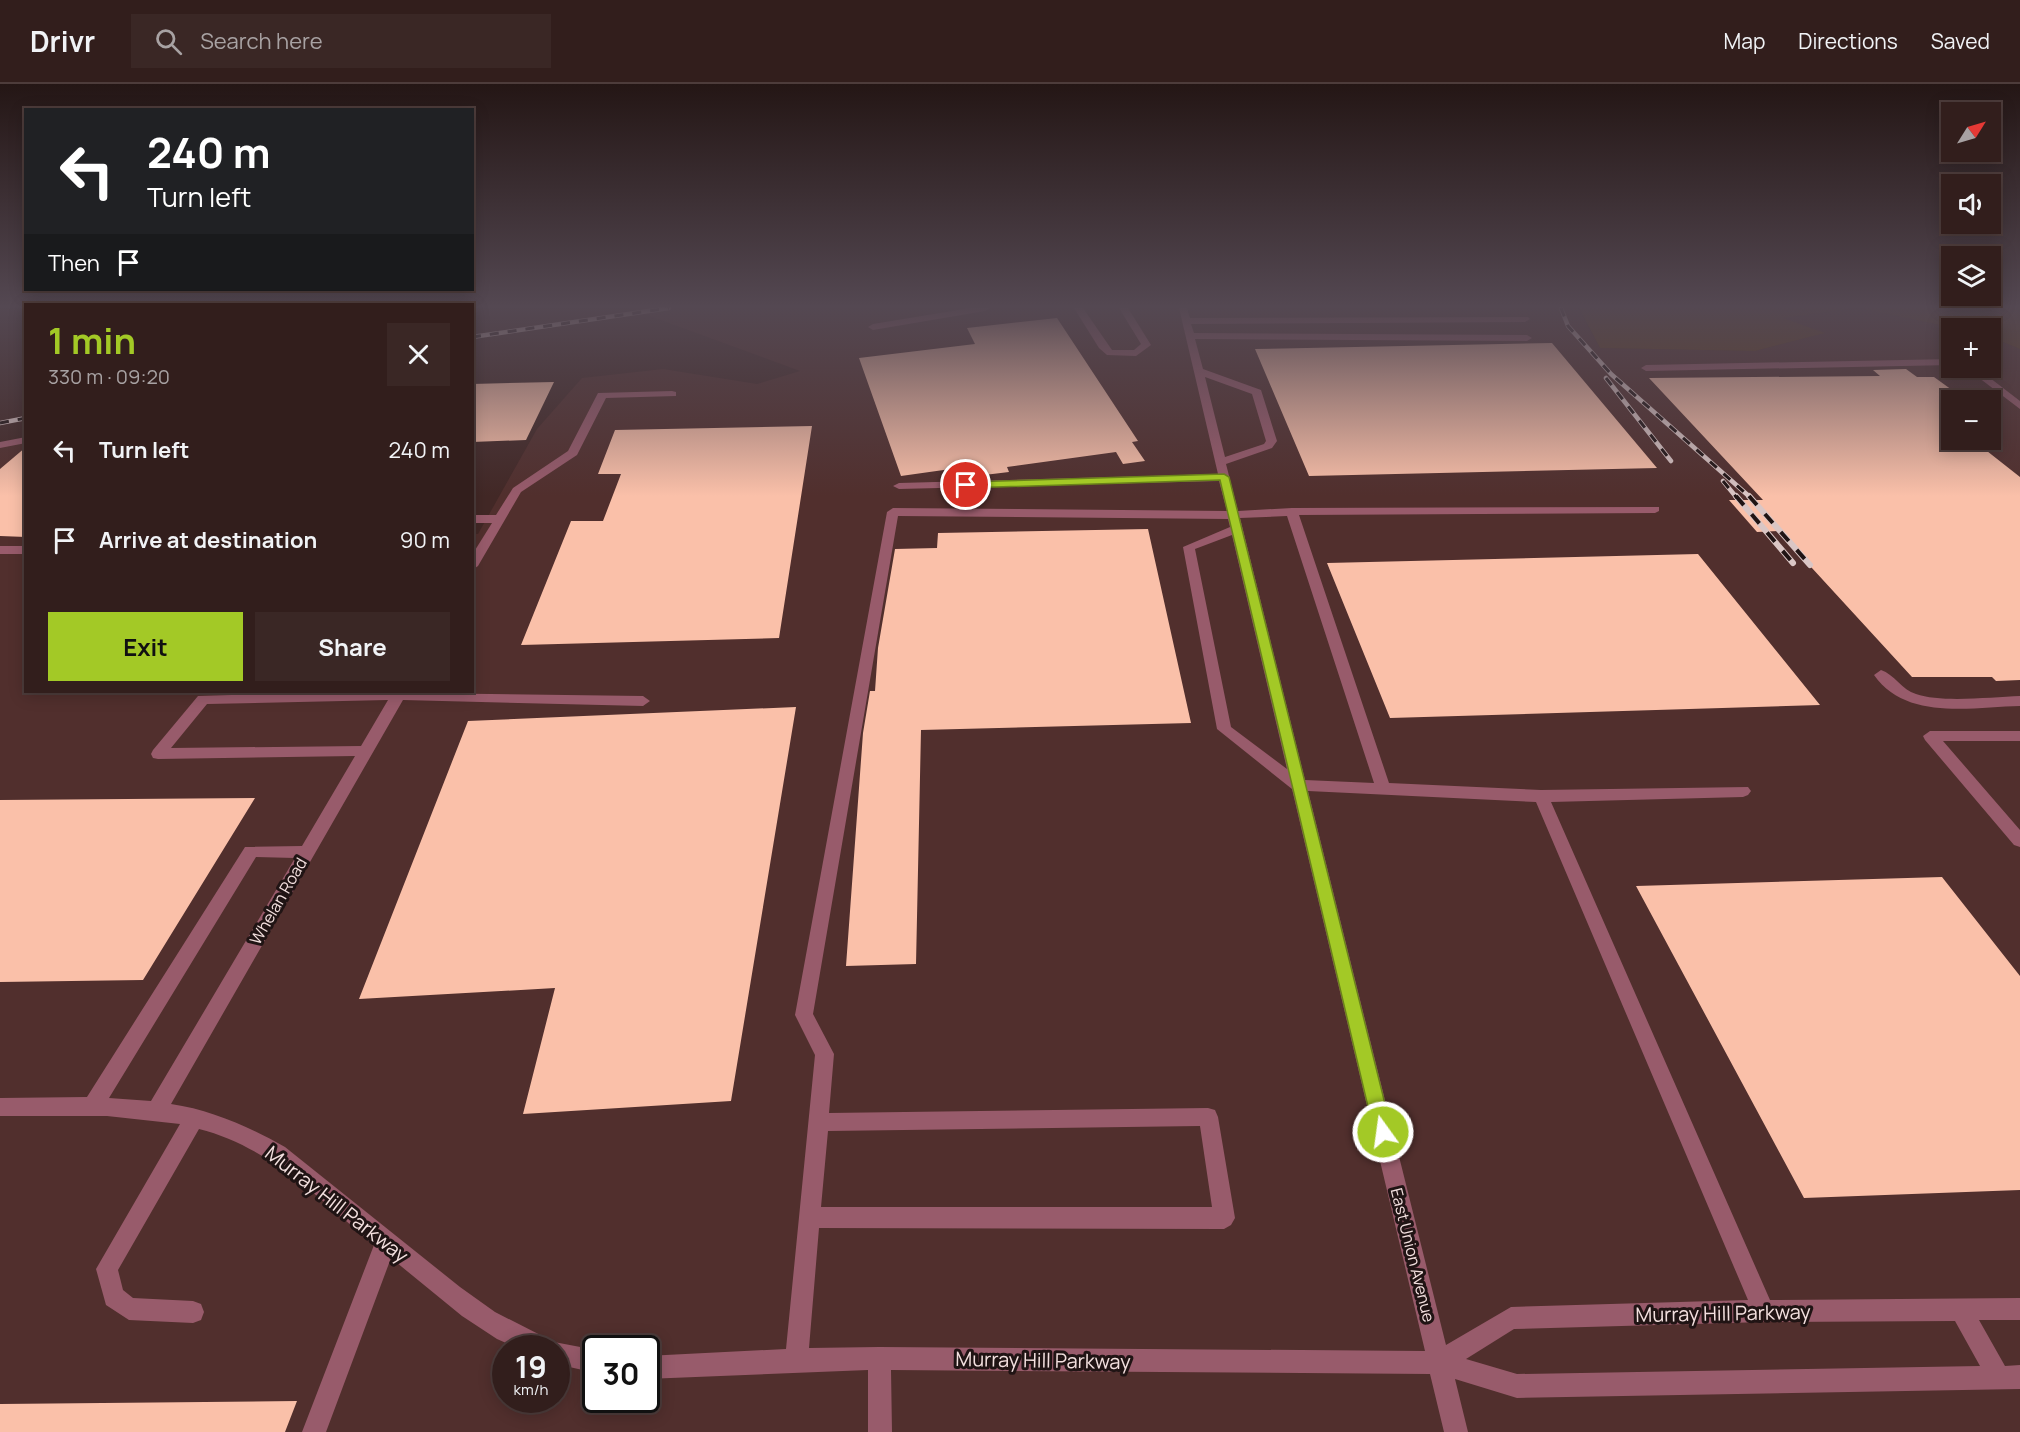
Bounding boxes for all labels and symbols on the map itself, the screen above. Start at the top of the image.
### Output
north arrow [1941,102,2001,162]
pin [940,459,991,510]
street label: Whelan Road [244,853,312,949]
position arrow [1351,1100,1415,1164]
street label: Murray Hill Parkway [260,1139,415,1269]
street label: East Union Avenue [1386,1186,1440,1324]
street label: Murray Hill Parkway [1635,1298,1811,1328]
speed limit sign: 30 [582,1335,660,1413]
street label: Murray Hill Parkway [955,1345,1131,1375]

